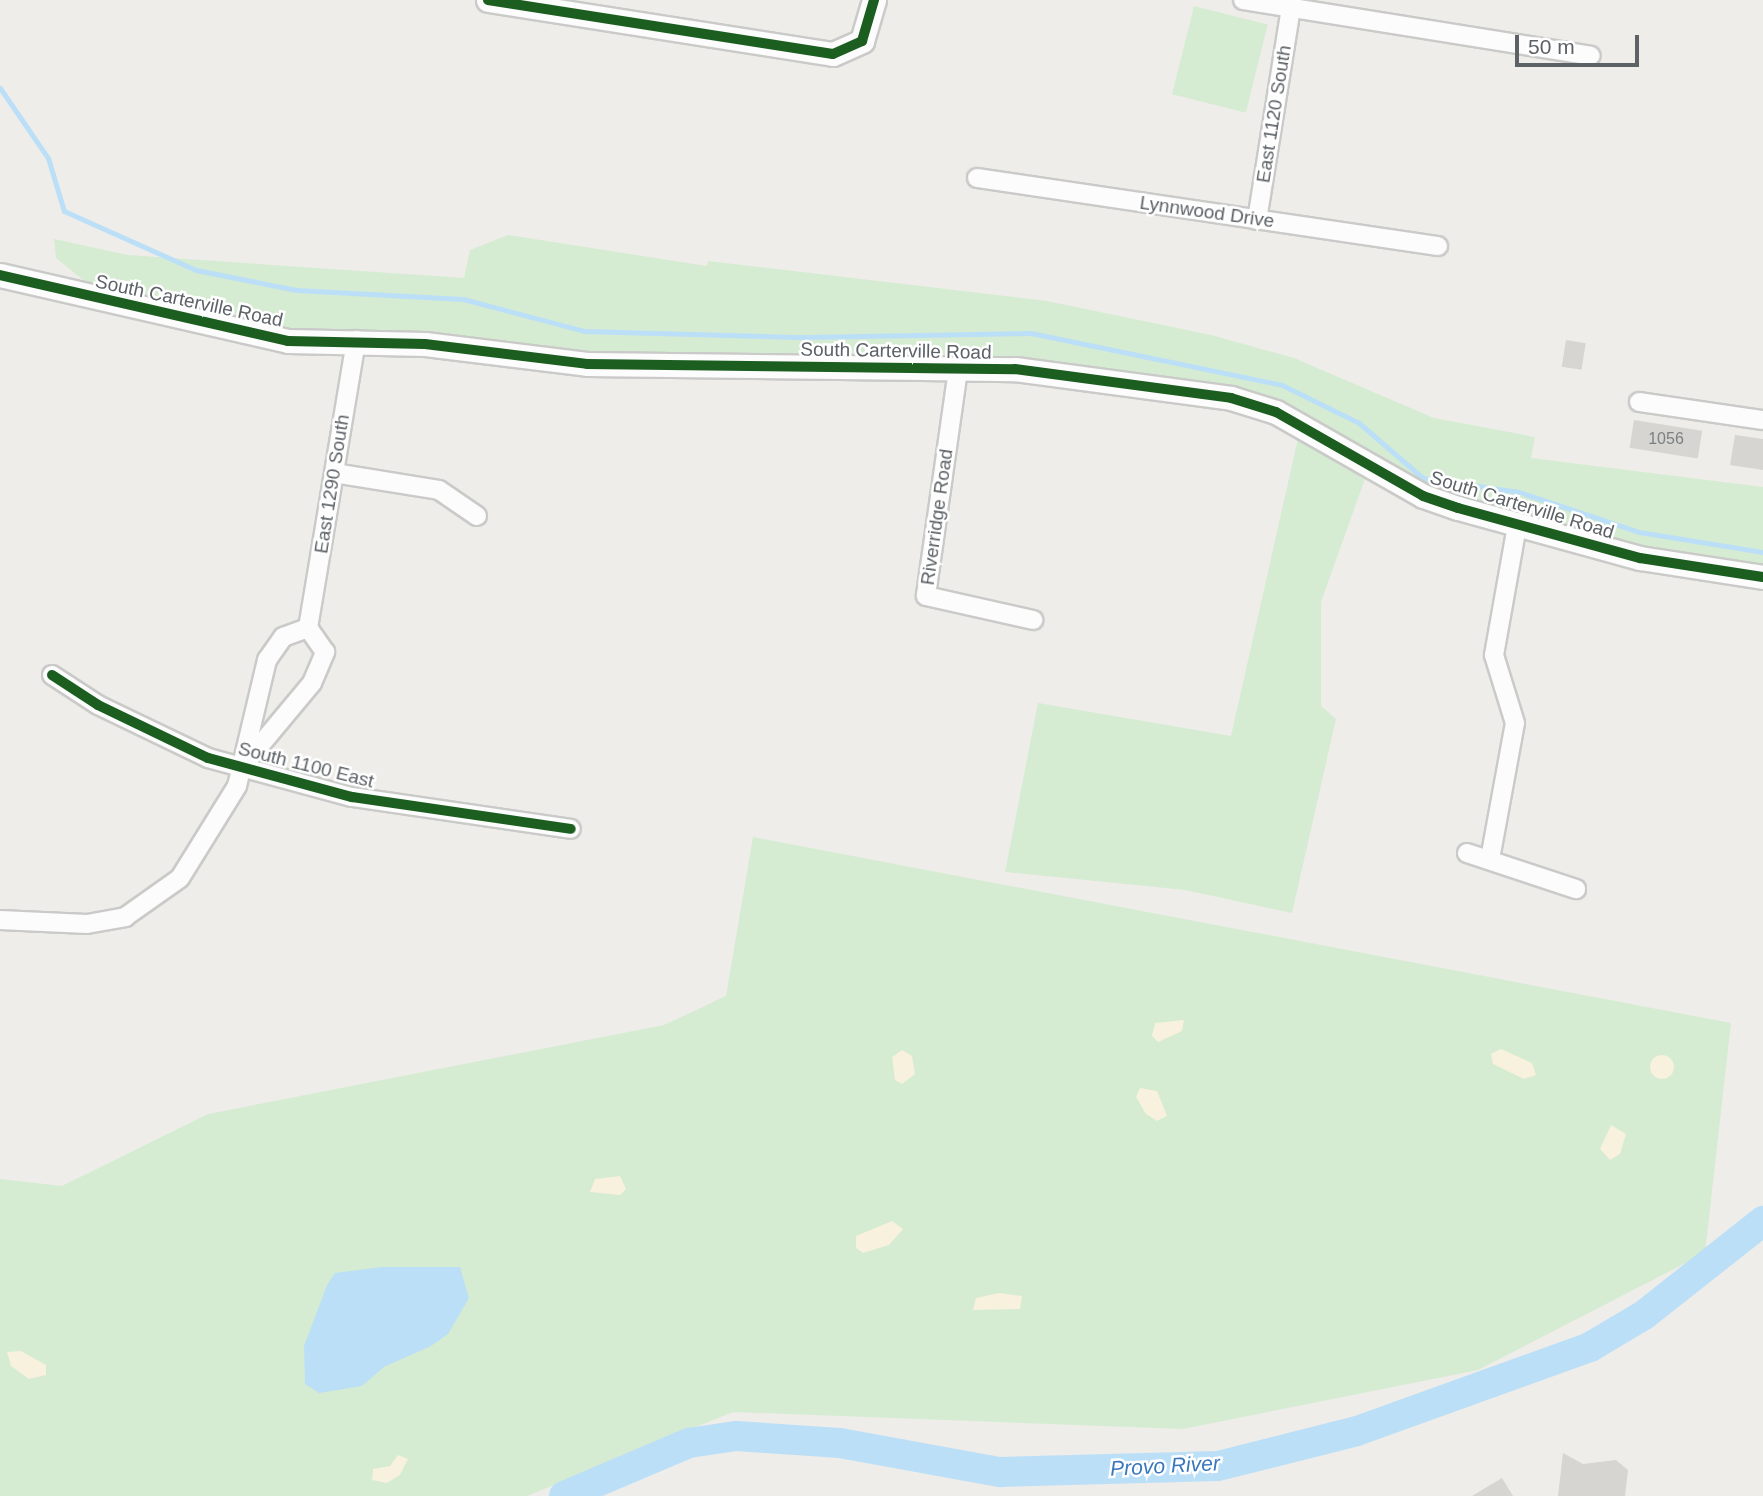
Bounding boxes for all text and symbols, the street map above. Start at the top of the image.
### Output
scale bar [1518,21,1642,65]
text: 50 m [1528,35,1575,58]
street label: East 1120 South [1252,44,1296,184]
street label: Lynnwood Drive [1138,191,1276,233]
street label: South Carterville Road [93,270,285,332]
street label: South Carterville Road [800,338,992,364]
street label: East 1290 South [310,413,354,555]
house number: 1056 [1648,429,1684,449]
street label: Riverridge Road [916,447,958,587]
street label: South Carterville Road [1427,466,1617,544]
street label: South 1100 East [236,737,376,793]
water label: Provo River [1110,1451,1220,1481]

